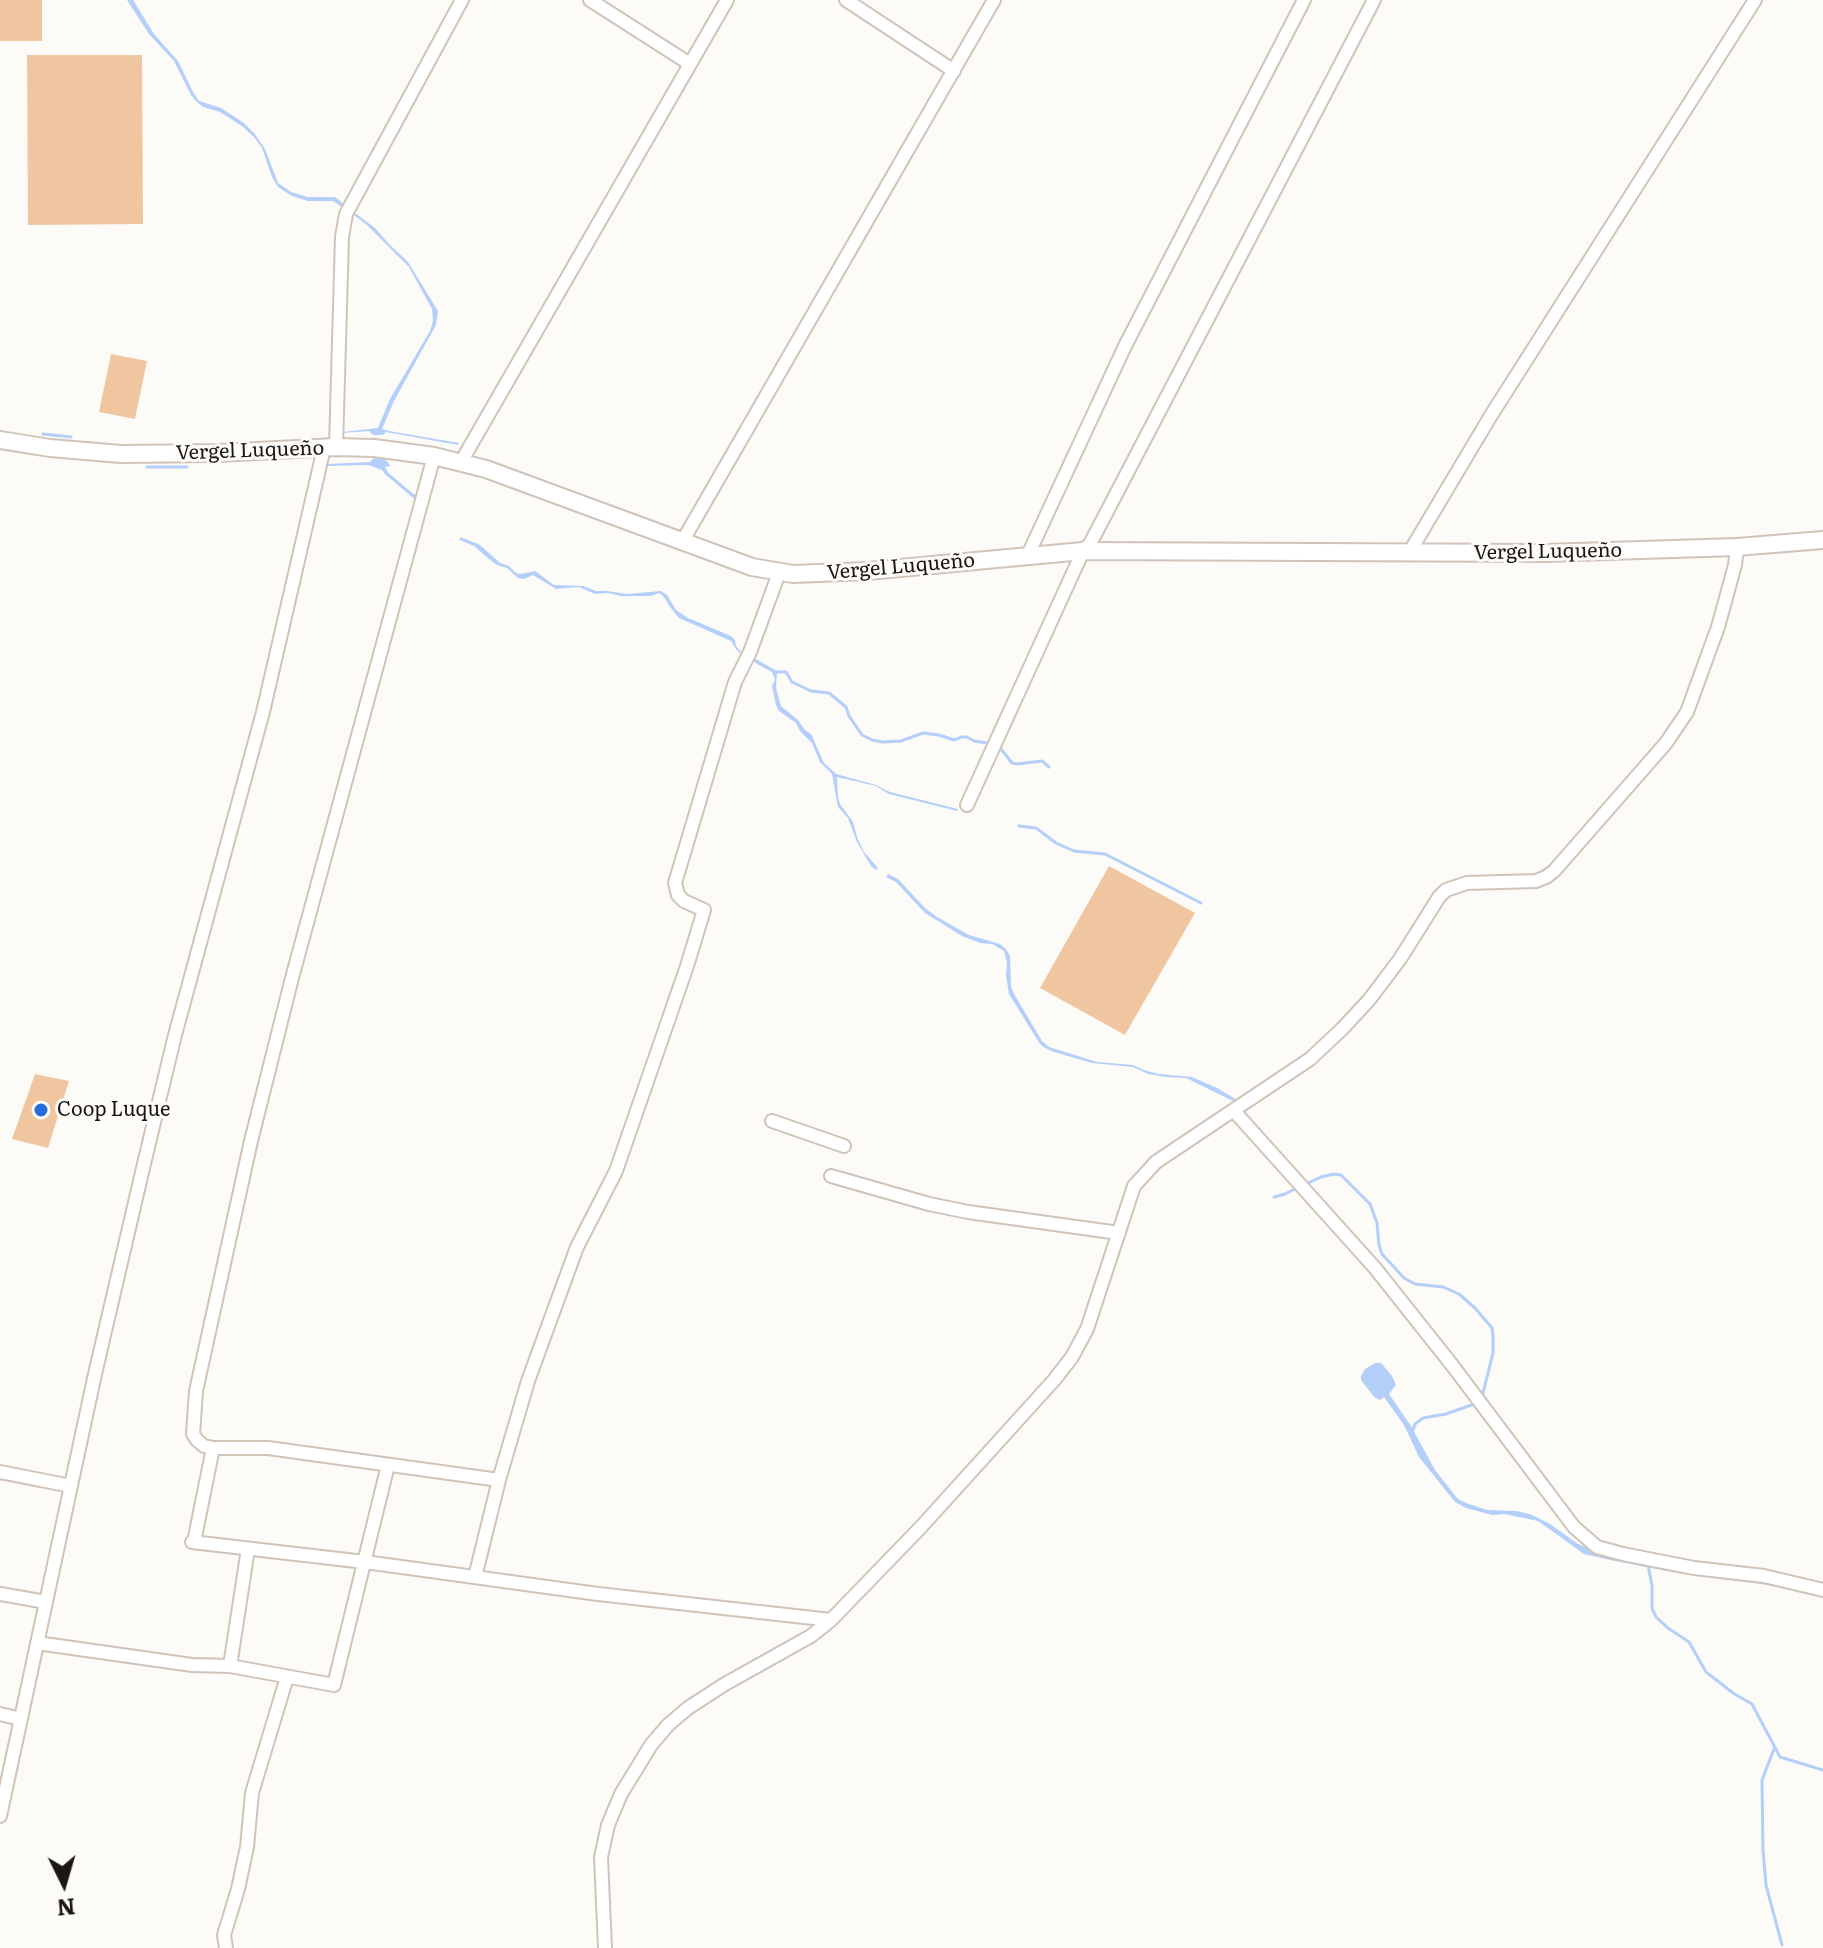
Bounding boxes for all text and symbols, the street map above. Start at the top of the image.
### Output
street label: Vergel Luqueño [175,436,325,466]
street label: Vergel Luqueño [1474,539,1622,565]
street label: Vergel Luqueño [826,549,976,585]
place label: Coop Luque [57,1098,170,1122]
marker: Coop Luque [32,1101,50,1119]
north arrow [24,1844,104,1924]
text: N [55,1891,77,1926]

